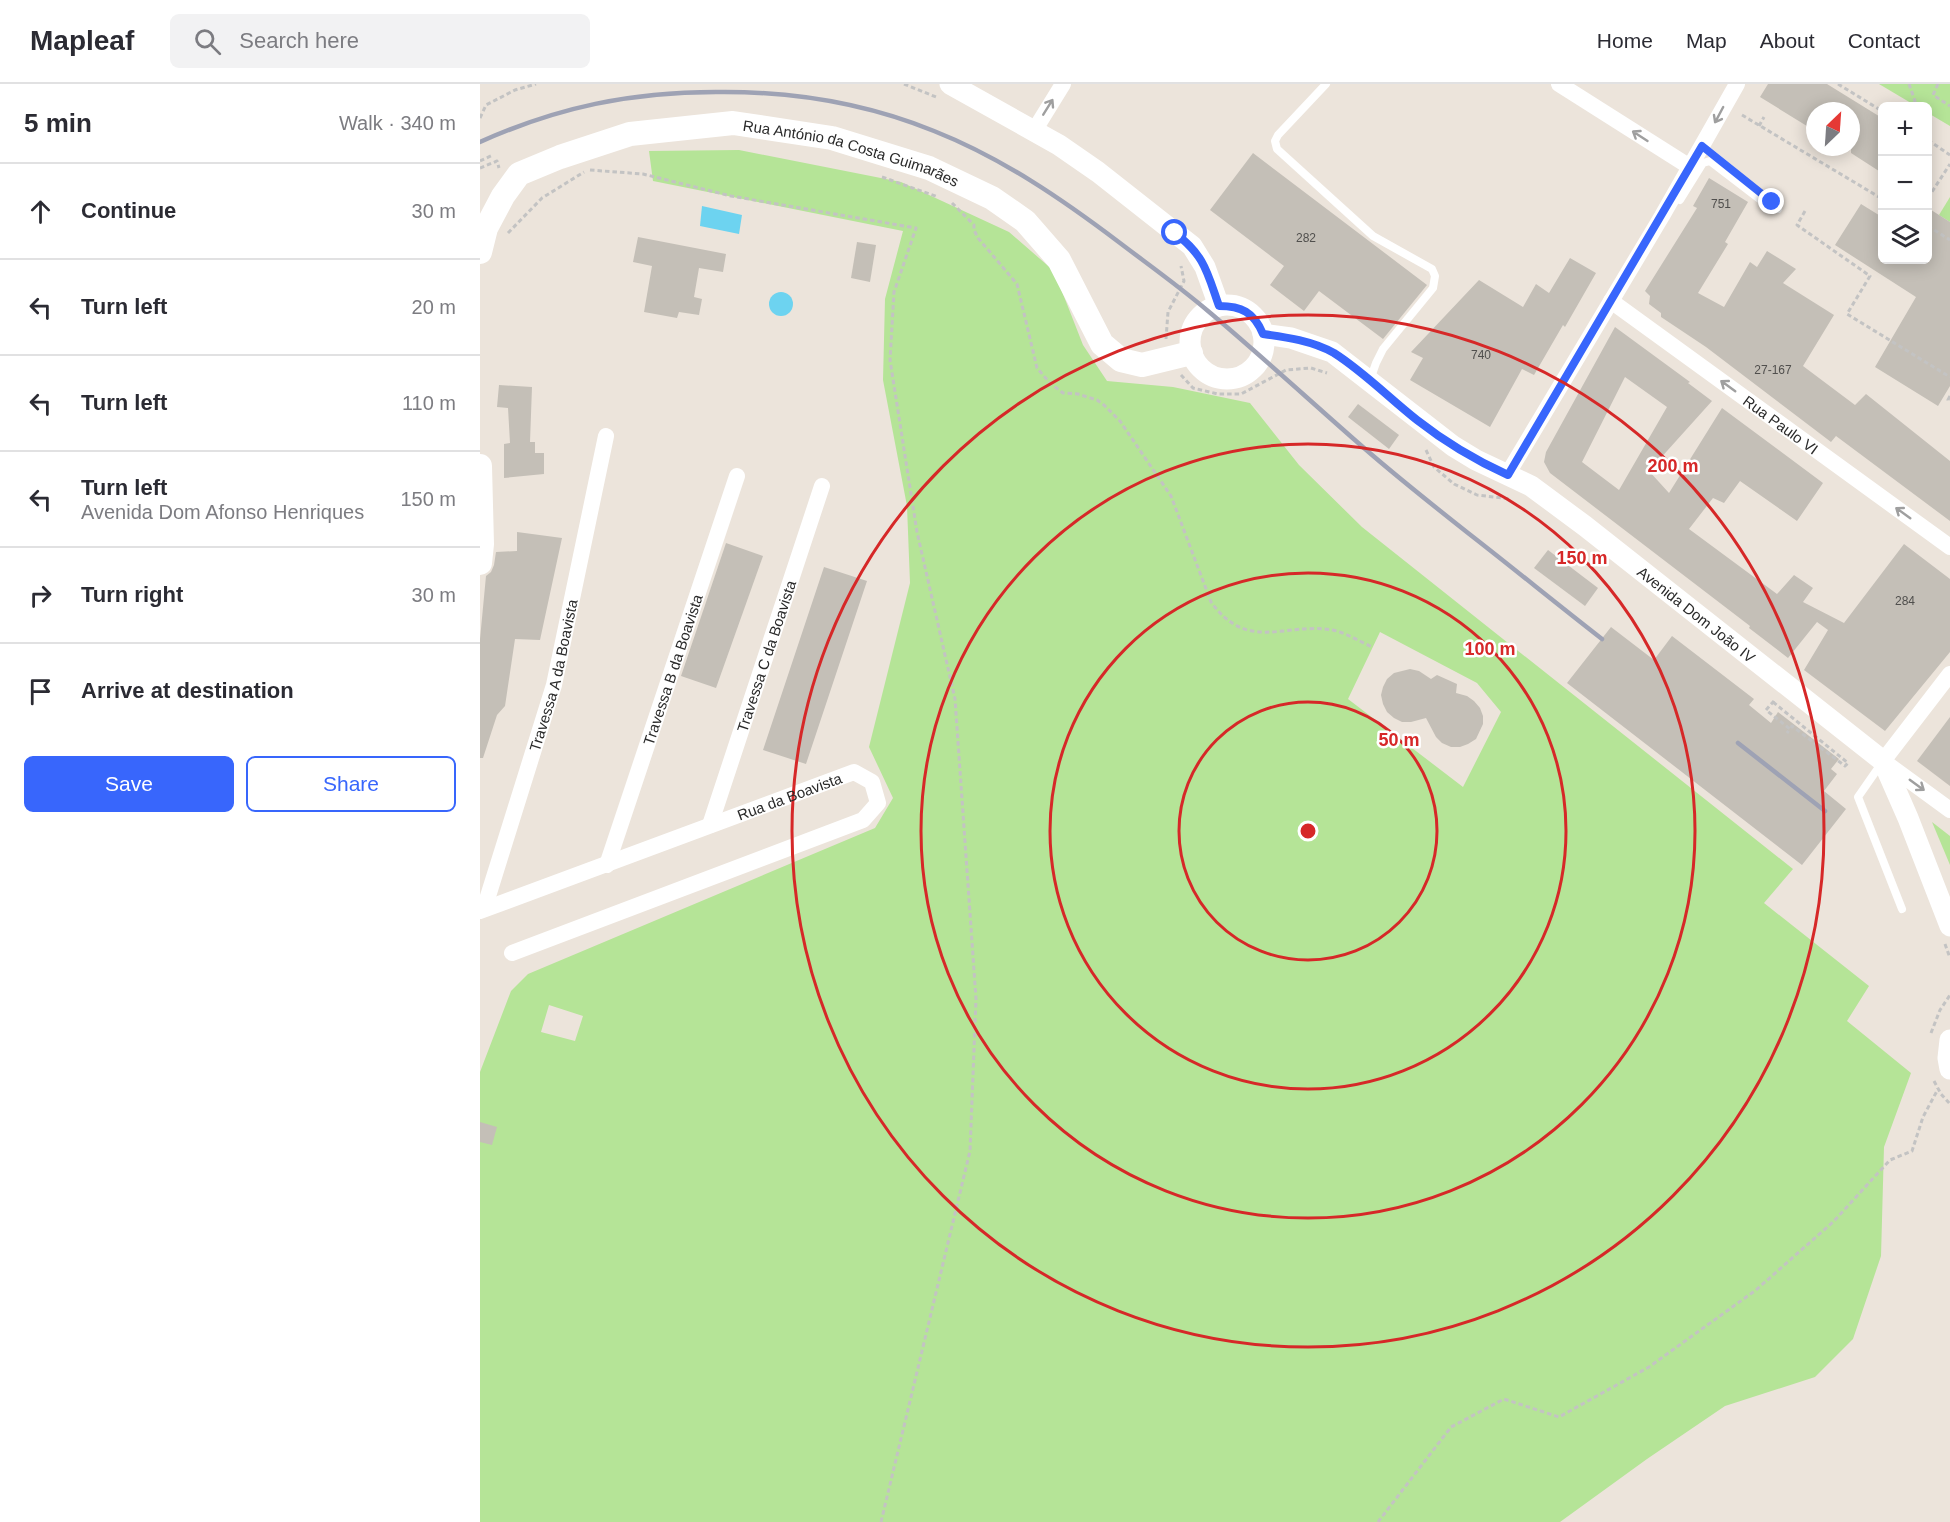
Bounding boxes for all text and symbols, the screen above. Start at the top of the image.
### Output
search box [170,14,590,68]
text: Mapleaf [30,25,134,56]
icon: search [191,25,224,58]
text: Search here [239,28,359,53]
text: Home [1597,29,1653,52]
text: Map [1686,29,1727,52]
text: About [1760,29,1815,52]
text: Contact [1848,29,1920,52]
one-way arrow [1043,99,1055,116]
north arrow [1806,102,1860,156]
map controls [1878,102,1932,264]
button: + [1878,102,1932,156]
one-way arrow [1713,106,1725,123]
text: 5 min [24,108,92,138]
text: Walk · 340 m [339,112,456,134]
street label: Rua António da Costa Guimarães [742,116,962,190]
one-way arrow [1632,130,1649,142]
button: − [1878,156,1932,210]
route end [1758,188,1784,214]
icon: ahead [24,195,57,228]
house number: 751 [1711,197,1731,211]
text: Continue [81,198,176,223]
text: 30 m [412,200,456,222]
button: layers [1878,210,1932,264]
route start [1161,219,1187,245]
house number: 282 [1296,231,1316,245]
icon: left [24,291,57,324]
text: Turn left [81,294,167,319]
text: 20 m [412,296,456,318]
house number: 740 [1471,348,1491,362]
house number: 27-167 [1754,363,1792,377]
one-way arrow [1721,380,1737,392]
icon: left [24,387,57,420]
text: Turn left [81,390,167,415]
street label: Rua Paulo VI [1740,391,1822,457]
text: 110 m [402,392,456,414]
text: 200 m [1647,456,1699,476]
text: Turn left [81,475,167,500]
icon: left [24,483,57,516]
text: 150 m [400,488,456,510]
text: Avenida Dom Afonso Henriques [81,501,364,523]
one-way arrow [1895,507,1911,519]
text: 150 m [1556,548,1608,568]
street label: Avenida Dom João IV [1635,563,1759,666]
street label: Travessa C da Boavista [733,577,799,734]
icon: right [24,579,57,612]
text: Turn right [81,582,183,607]
text: 30 m [412,584,456,606]
street label: Travessa B da Boavista [639,591,706,747]
house number: 284 [1895,594,1915,608]
street label: Travessa A da Boavista [525,597,580,753]
text: 100 m [1464,639,1516,659]
icon: arrive [24,675,57,708]
text: Arrive at destination [81,678,294,703]
text: 50 m [1378,730,1420,750]
button: Save [24,756,234,812]
button: Share [246,756,456,812]
street label: Rua da Boavista [735,769,845,823]
one-way arrow [1908,779,1924,791]
centre of rings [1298,821,1318,841]

